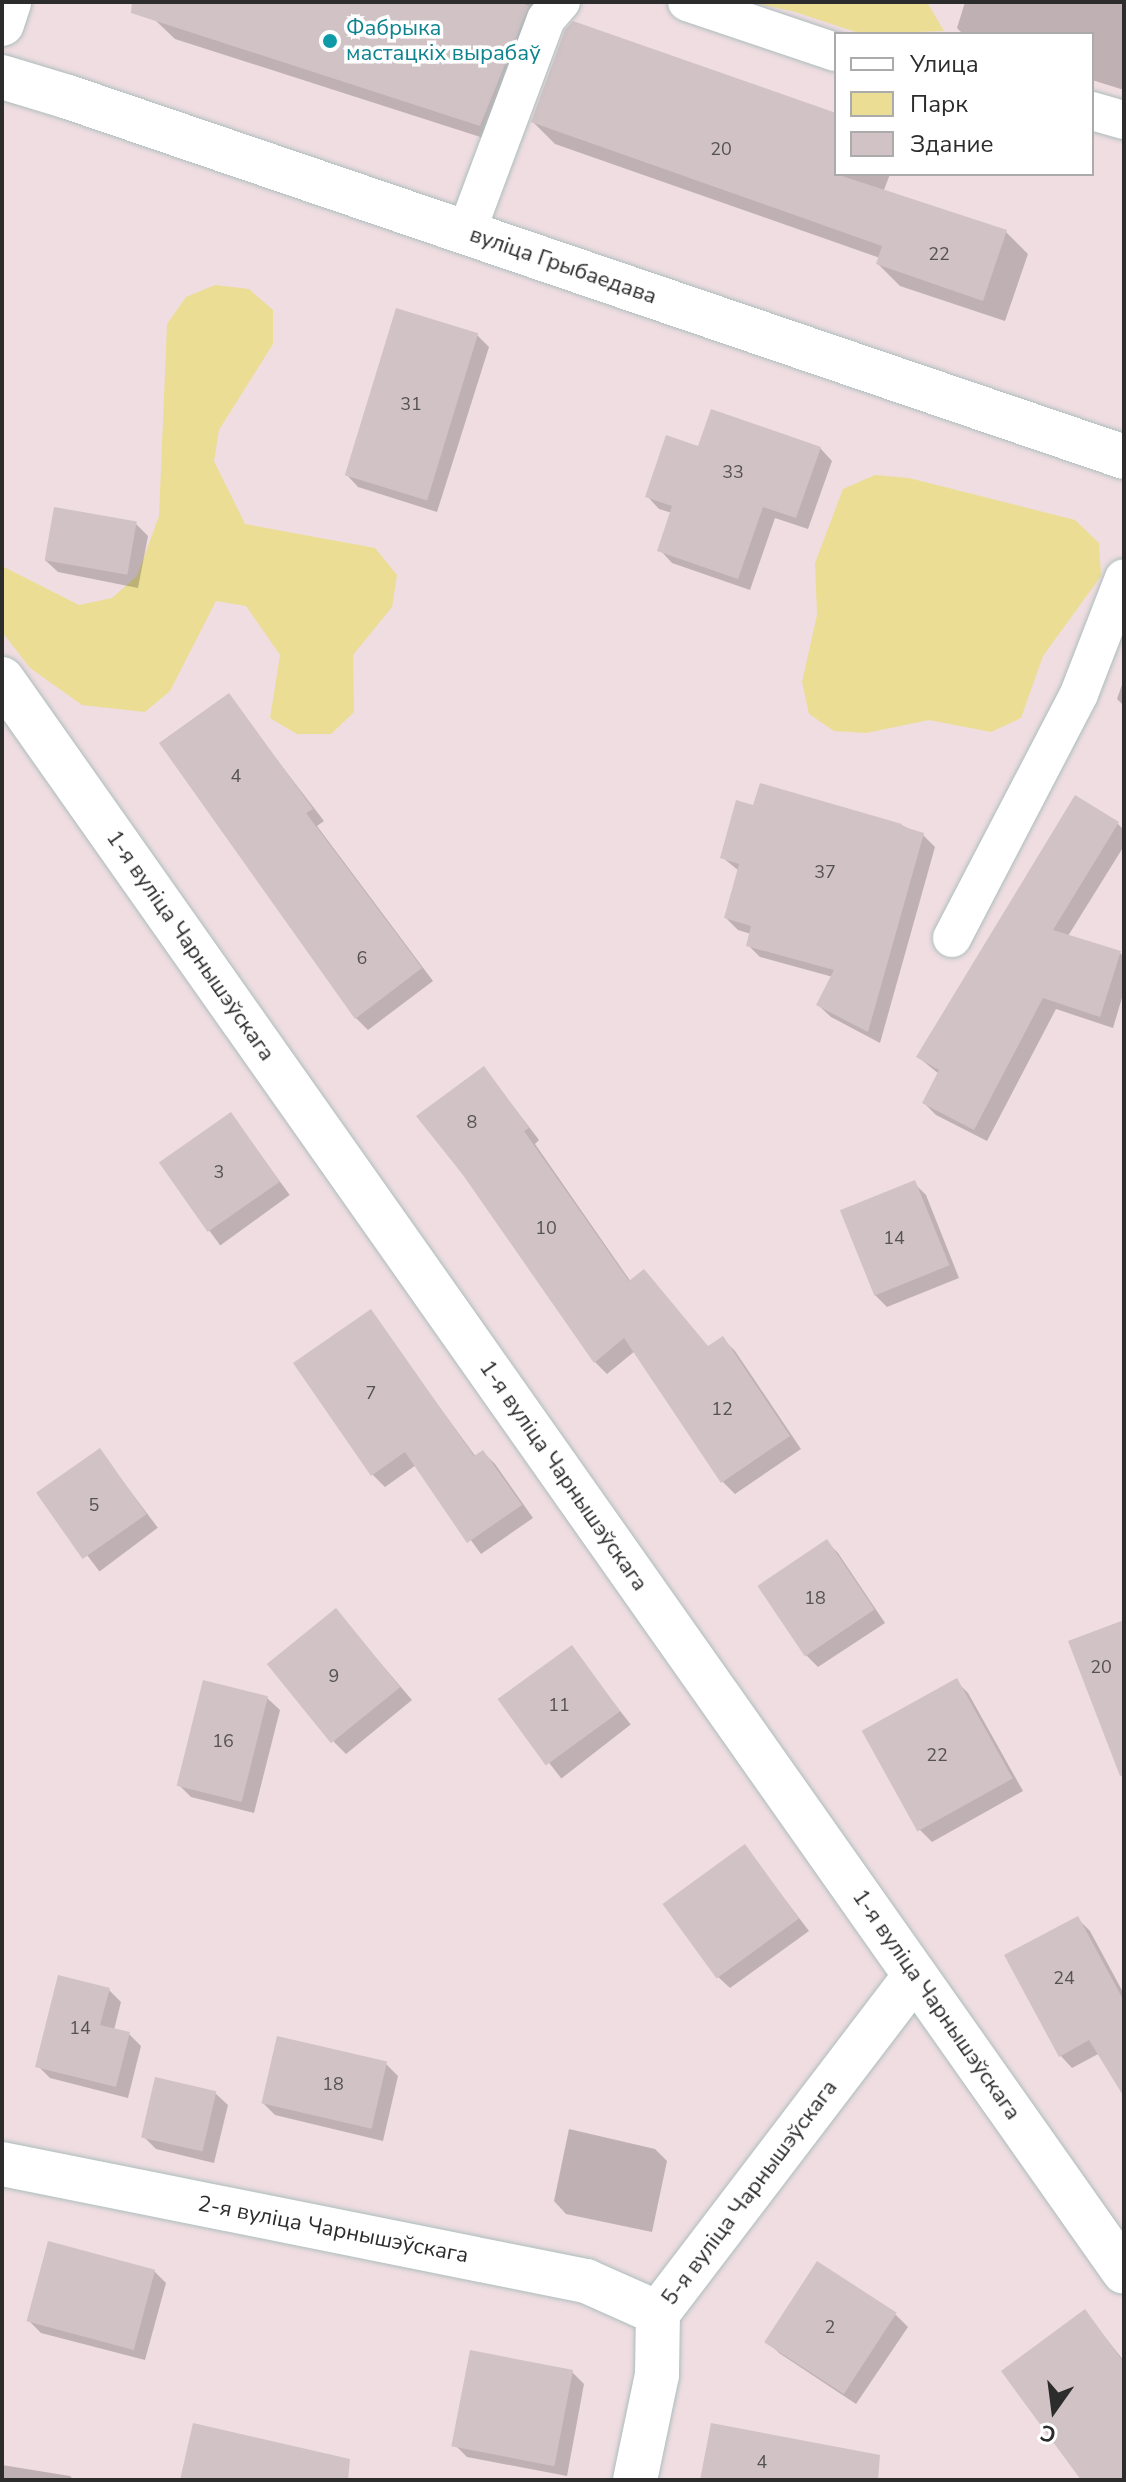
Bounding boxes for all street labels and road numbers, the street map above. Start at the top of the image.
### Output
street label: вуліца Грыбаедава [466,222,660,310]
street label: 1-я вуліца Чарнышэўскага [100,826,280,1066]
street label: 1-я вуліца Чарнышэўскага [473,1356,653,1596]
street label: 1-я вуліца Чарнышэўскага [846,1885,1026,2125]
street label: 5-я вуліца Чарнышэўскага [657,2075,843,2311]
street label: 2-я вуліца Чарнышэўскага [195,2191,471,2269]

